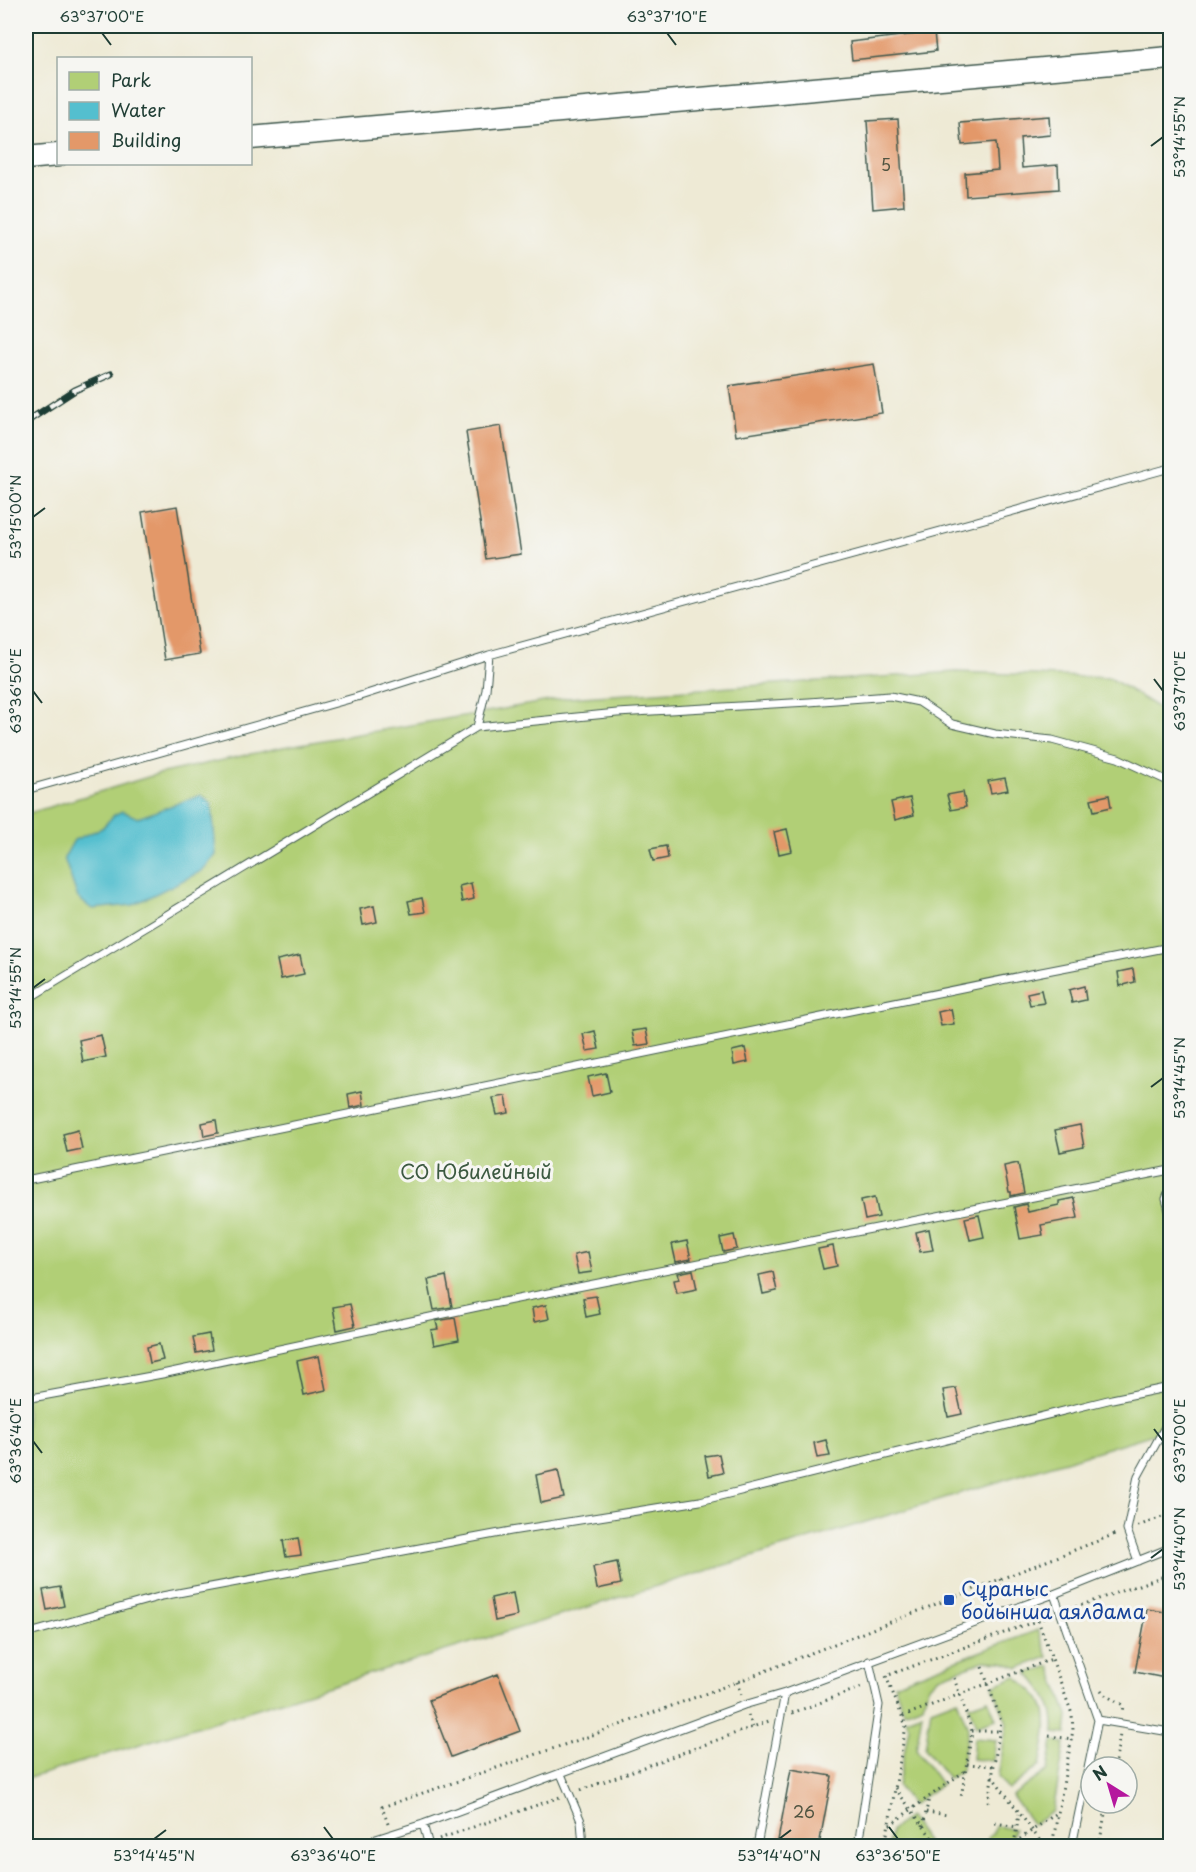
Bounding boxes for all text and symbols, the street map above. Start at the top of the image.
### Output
text: 63°37'00"E [60,4,144,27]
text: 63°37'10"E [627,4,707,27]
legend [57,57,252,165]
text: Park [111,66,151,93]
text: Water [111,96,166,123]
text: 53°14'55"N [1167,96,1190,178]
text: Building [111,126,181,153]
house number: 5 [881,152,891,176]
text: 53°15'00"N [3,475,26,559]
text: 63°36'50"E [3,648,26,734]
text: 63°37'10"E [1167,651,1190,731]
text: 53°14'55"N [3,947,26,1029]
text: 53°14'45"N [1167,1037,1190,1119]
park label: СО Юбилейный [400,1156,552,1186]
text: 63°36'40"E [3,1398,26,1484]
text: 63°37'00"E [1167,1399,1190,1483]
text: 53°14'40"N [1167,1507,1190,1591]
place label: Сұраныс бойынша аялдама [961,1573,1146,1626]
marker: Сұраныс бойынша аялдама [942,1593,956,1607]
north arrow [1079,1755,1139,1815]
text: N [1087,1759,1112,1786]
house number: 26 [793,1799,815,1823]
text: 53°14'45"N [113,1843,195,1866]
text: 63°36'40"E [290,1843,376,1866]
text: 53°14'40"N [737,1843,821,1866]
text: 63°36'50"E [855,1843,941,1866]

